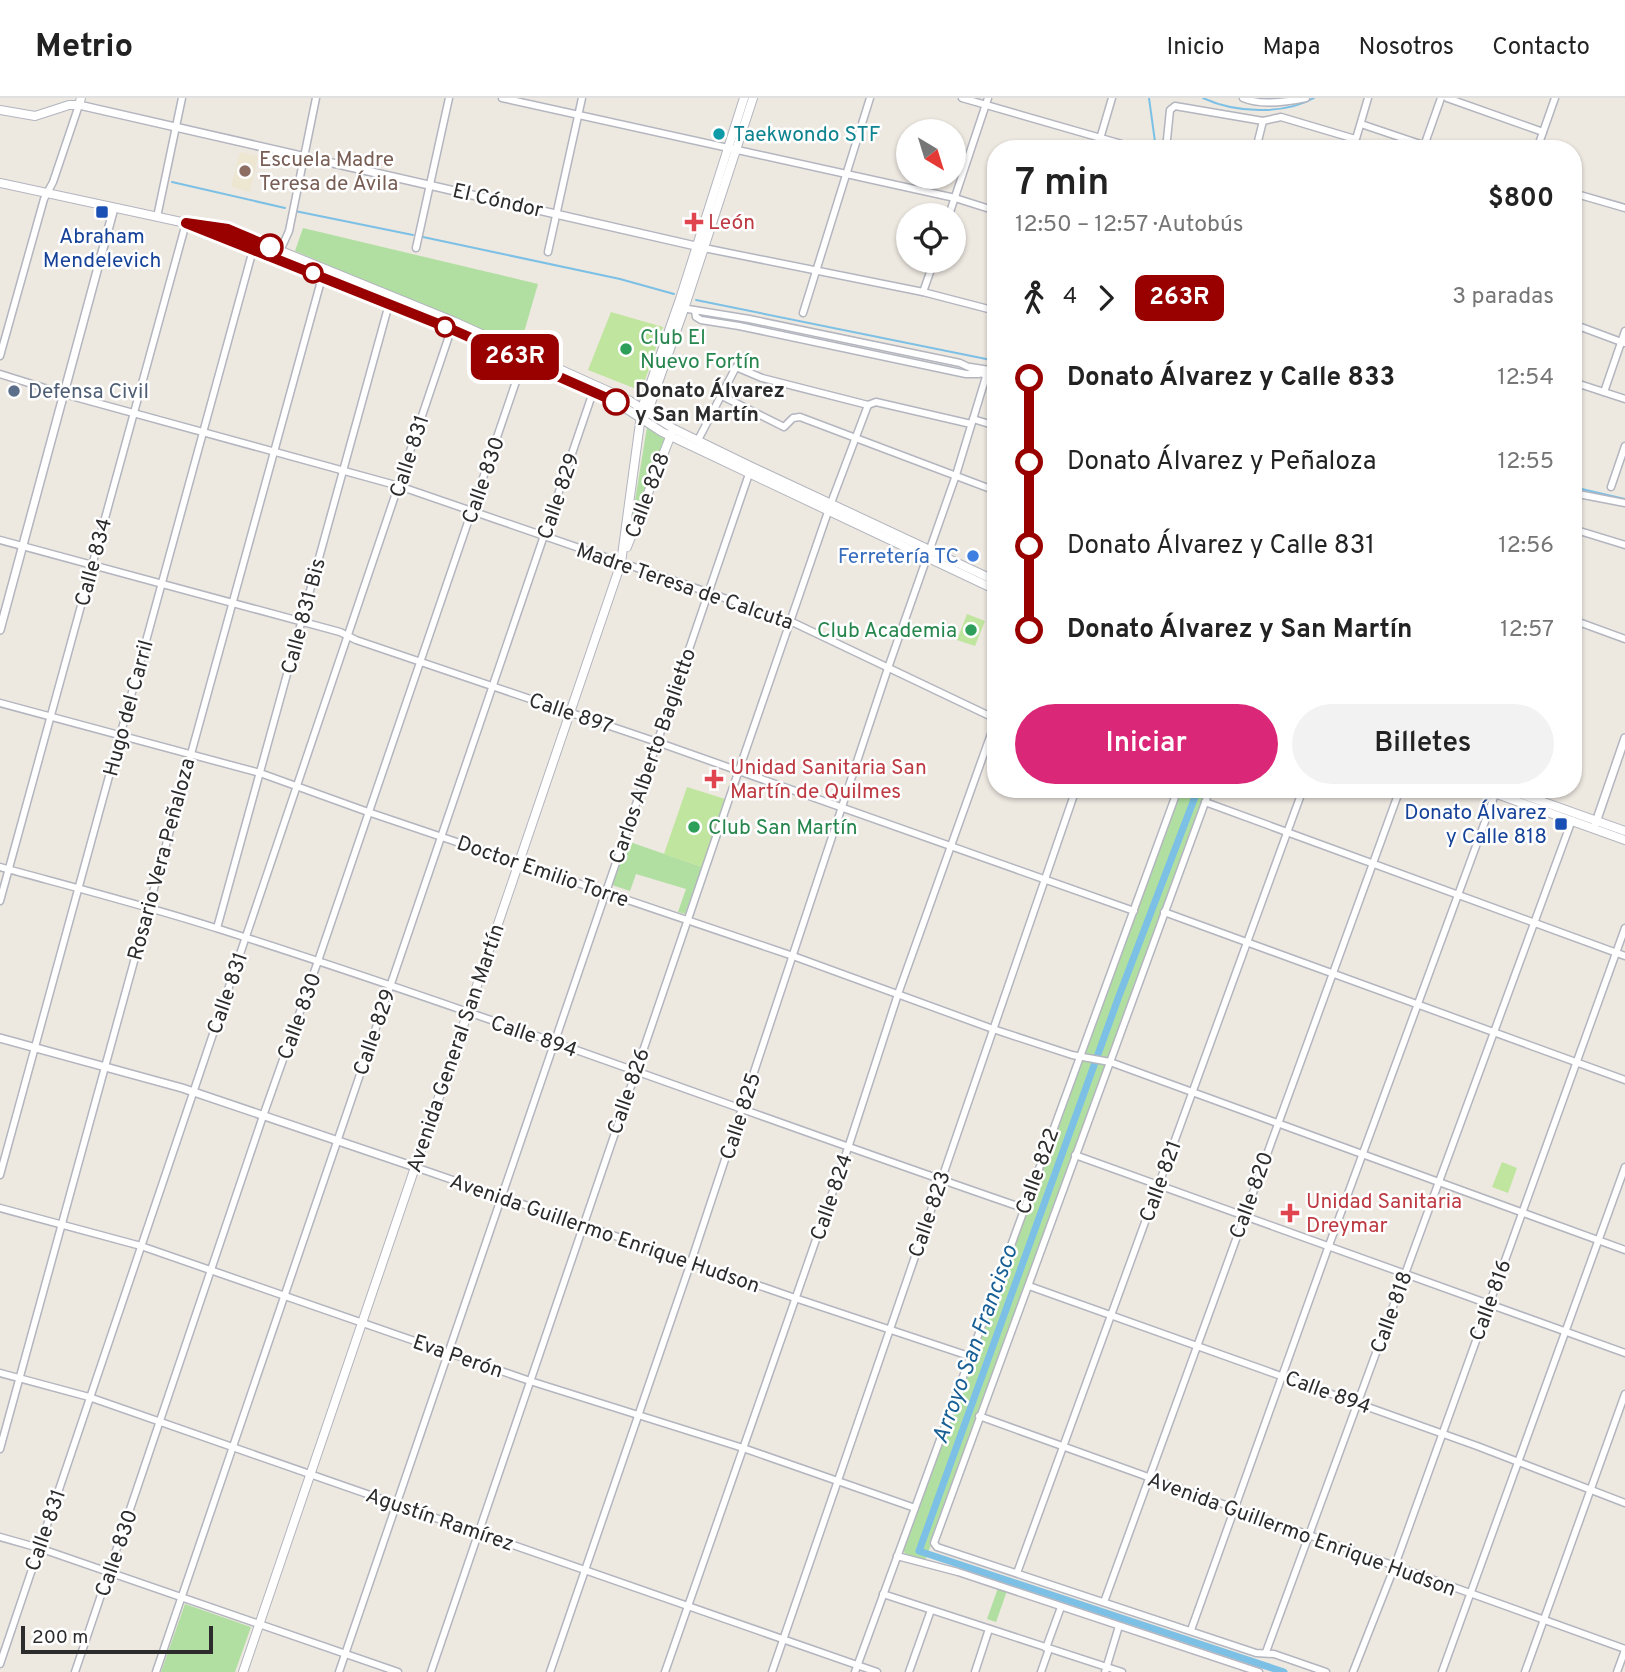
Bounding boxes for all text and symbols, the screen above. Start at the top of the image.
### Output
text: Metrio [35,27,133,69]
text: Inicio [1167,33,1224,63]
text: Mapa [1262,33,1321,63]
text: Nosotros [1359,33,1454,63]
text: Contacto [1492,33,1590,63]
north arrow [896,119,966,189]
map controls [896,119,966,273]
place label: Taekwondo STF [733,122,881,149]
marker: Taekwondo STF [711,126,727,142]
place label: Escuela Madre Teresa de Ávila [259,147,398,198]
text: 7 min [1015,160,1109,209]
marker: Escuela Madre Teresa de Ávila [237,163,253,179]
street label: El Cóndor [450,178,546,225]
text: $800 [1488,183,1554,216]
button: locate [896,203,966,273]
marker: Abraham Mendelevich [94,204,110,220]
place label: León [708,210,755,237]
text: 12:50 – 12:57 · Autobús [1015,211,1244,240]
marker: León [686,214,702,230]
place label: Abraham Mendelevich [43,224,161,275]
unlabelled marker [257,234,283,260]
unlabelled marker [303,263,323,283]
icon: walk [1015,279,1053,317]
icon: forward [1087,279,1125,317]
text: 4 [1063,283,1077,312]
text: 263R [1149,283,1210,313]
text: 3 paradas [1452,283,1554,312]
unlabelled marker [435,317,455,337]
place label: Club El Nuevo Fortín [640,325,760,376]
line badge: 263R [466,334,564,380]
marker: Club El Nuevo Fortín [618,341,634,357]
text: 263R [485,342,545,372]
text: Donato Álvarez y Calle 833 [1067,362,1395,395]
text: 12:54 [1497,364,1554,393]
place label: Donato Álvarez y San Martín [635,377,785,429]
place label: Defensa Civil [28,379,149,406]
marker: Defensa Civil [6,383,22,399]
marker: Donato Álvarez y San Martín [603,389,629,415]
street label: Calle 831 [384,412,436,501]
street label: Calle 830 [457,433,512,528]
text: Donato Álvarez y Peñaloza [1067,446,1376,479]
text: 12:55 [1498,448,1554,477]
street label: Calle 828 [620,449,677,542]
street label: Calle 829 [532,450,587,543]
street label: Calle 834 [70,515,119,610]
text: Donato Álvarez y Calle 831 [1067,530,1375,563]
text: 12:56 [1498,532,1554,561]
street label: Madre Teresa de Calcuta [572,538,797,637]
place label: Ferretería TC [838,544,959,571]
marker: Ferretería TC [965,548,981,564]
street label: Calle 831 Bis [276,555,333,677]
text: Donato Álvarez y San Martín [1067,614,1412,647]
text: 12:57 [1500,616,1554,645]
place label: Club Academia [817,618,957,645]
marker: Club Academia [963,622,979,638]
street label: Hugo del Carril [98,637,161,780]
street label: Carlos Alberto Baglietto [604,645,703,868]
street label: Calle 897 [525,687,616,741]
button: Iniciar [1015,704,1278,784]
button: Billetes [1292,704,1554,784]
street label: Rosario Vera Peñaloza [122,755,202,964]
place label: Unidad Sanitaria San Martín de Quilmes [730,755,927,806]
marker: Unidad Sanitaria San Martín de Quilmes [704,769,724,789]
place label: Donato Álvarez y Calle 818 [1404,799,1547,851]
place label: Club San Martín [708,815,857,842]
marker: Donato Álvarez y Calle 818 [1553,816,1569,832]
marker: Club San Martín [686,819,702,835]
street label: Doctor Emilio Torre [453,830,632,915]
street label: Avenida General San Martín [401,921,512,1176]
street label: Calle 831 [202,949,255,1038]
street label: Calle 830 [272,969,329,1064]
street label: Calle 829 [348,986,403,1079]
street label: Calle 894 [487,1010,580,1065]
street label: Calle 826 [602,1045,657,1138]
street label: Calle 825 [715,1069,768,1164]
street label: Calle 822 [1010,1125,1066,1218]
street label: Calle 821 [1134,1137,1189,1226]
street label: Calle 820 [1224,1148,1281,1243]
street label: Calle 824 [805,1151,860,1244]
street label: Calle 823 [903,1168,958,1261]
street label: Avenida Guillermo Enrique Hudson [446,1169,763,1300]
place label: Unidad Sanitaria Dreymar [1306,1189,1462,1240]
marker: Unidad Sanitaria Dreymar [1280,1203,1300,1223]
water label: Arroyo San Francisco [927,1241,1026,1448]
street label: Calle 816 [1464,1256,1519,1345]
street label: Calle 818 [1365,1268,1420,1357]
street label: Eva Perón [409,1329,506,1385]
street label: Calle 894 [1281,1365,1374,1421]
street label: Avenida Guillermo Enrique Hudson [1144,1467,1459,1604]
street label: Agustín Ramírez [362,1482,517,1558]
street label: Calle 831 [20,1486,73,1575]
street label: Calle 830 [90,1506,145,1601]
scale bar [21,1623,214,1655]
text: 200 m [32,1626,88,1650]

